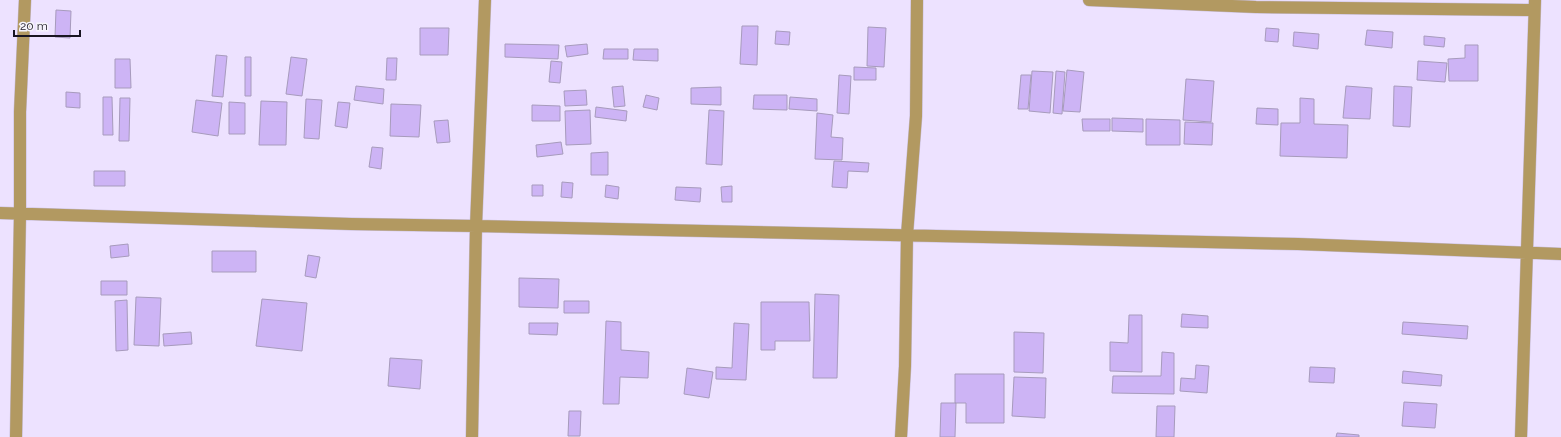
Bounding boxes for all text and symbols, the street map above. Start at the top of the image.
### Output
scale bar [14,12,80,38]
text: 20 m [20,19,48,33]

